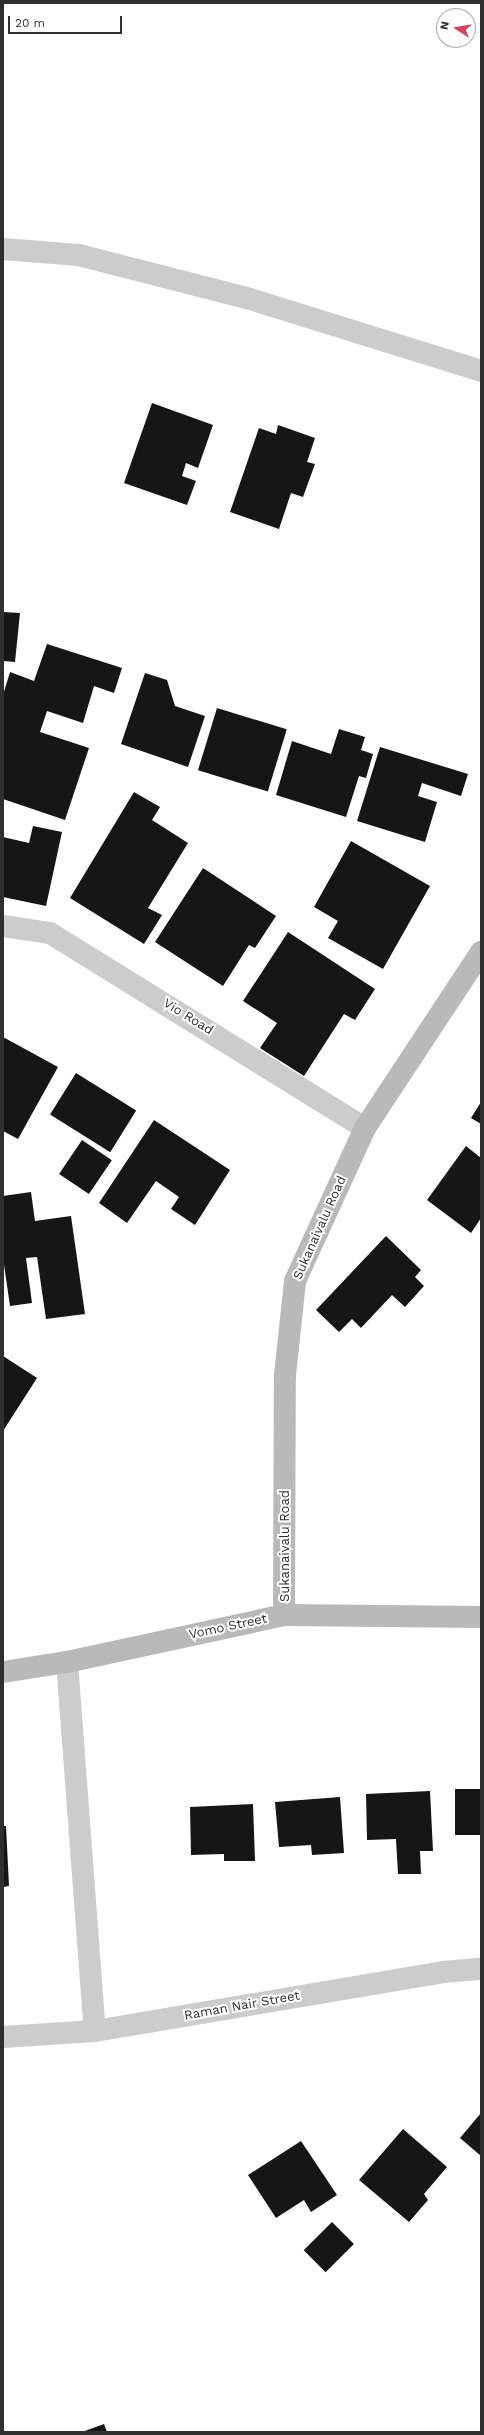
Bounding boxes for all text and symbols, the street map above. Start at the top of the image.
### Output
scale bar [10,8,124,34]
north arrow [436,8,476,48]
text: 20 m [15,16,45,30]
text: N [438,20,452,31]
street label: Vio Road [160,996,216,1038]
street label: Sukanaivalu Road [290,1174,350,1282]
street label: Sukanaivalu Road [277,1490,293,1602]
street label: Vomo Street [188,1611,268,1643]
street label: Raman Nair Street [183,1988,301,2024]

